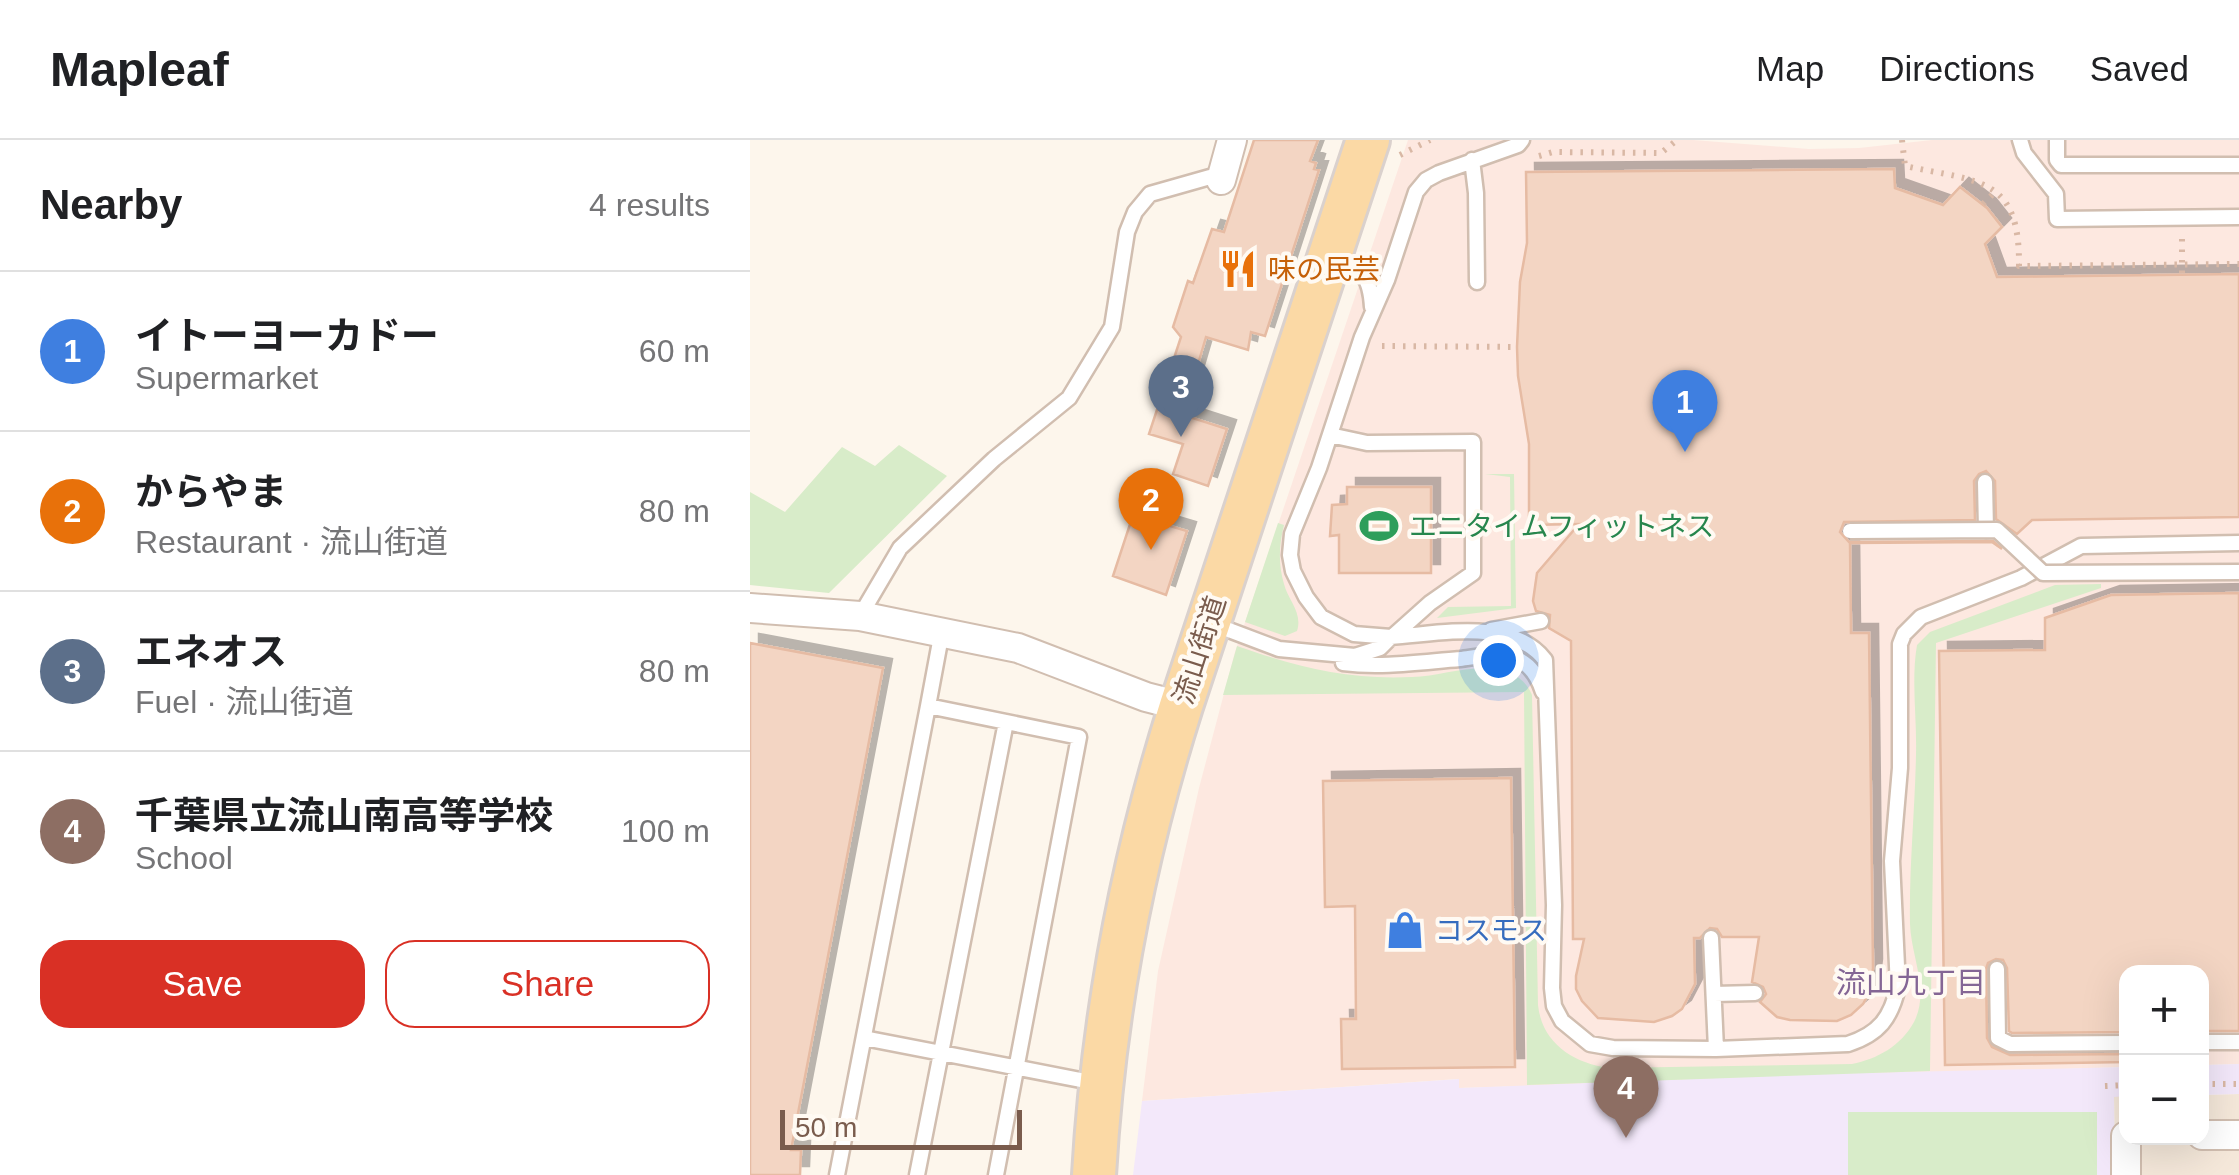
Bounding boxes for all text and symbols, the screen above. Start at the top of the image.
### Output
text: Mapleaf [50,43,229,96]
text: Map [1756,49,1824,88]
text: Directions [1879,49,2035,88]
text: Saved [2090,49,2189,88]
text: Nearby [40,181,182,228]
text: 4 results [589,187,710,223]
restaurant icon: 味の民芸 [1217,248,1259,290]
place label: 味の民芸 [1268,254,1380,285]
text: イトーヨーカドー [135,315,439,357]
text: 1 [64,333,81,369]
text: 60 m [639,333,710,369]
pin: 3 [1148,354,1214,437]
text: Supermarket [135,360,318,396]
pin: 1 [1652,370,1718,452]
pin: 2 [1118,468,1184,550]
text: からやま [135,471,287,513]
text: 2 [64,493,81,529]
text: 80 m [639,493,710,529]
sports icon: エニタイムフィットネス [1358,505,1400,547]
place label: エニタイムフィットネス [1409,511,1714,542]
text: Restaurant · 流山街道 [135,524,448,560]
street label: 流山街道 [1167,592,1232,708]
text: エネオス [135,631,287,673]
your location [1473,635,1524,686]
text: 3 [64,653,81,689]
text: 80 m [639,653,710,689]
text: Fuel · 流山街道 [135,684,354,720]
text: 千葉県立流山南高等学校 [135,795,553,837]
text: 4 [64,813,81,849]
text: 100 m [621,813,710,849]
text: School [135,840,233,876]
shop icon: コスモス [1384,909,1426,951]
place label: コスモス [1435,915,1547,946]
button: Save [40,940,365,1028]
button: Share [385,940,710,1028]
map controls [2119,965,2209,1145]
button: + [2119,965,2209,1055]
district label: 流山九丁目 [1836,966,1986,999]
button: − [2119,1055,2209,1145]
pin: 4 [1594,1056,1658,1138]
scale bar [780,1105,1022,1150]
text: 50 m [795,1112,857,1143]

